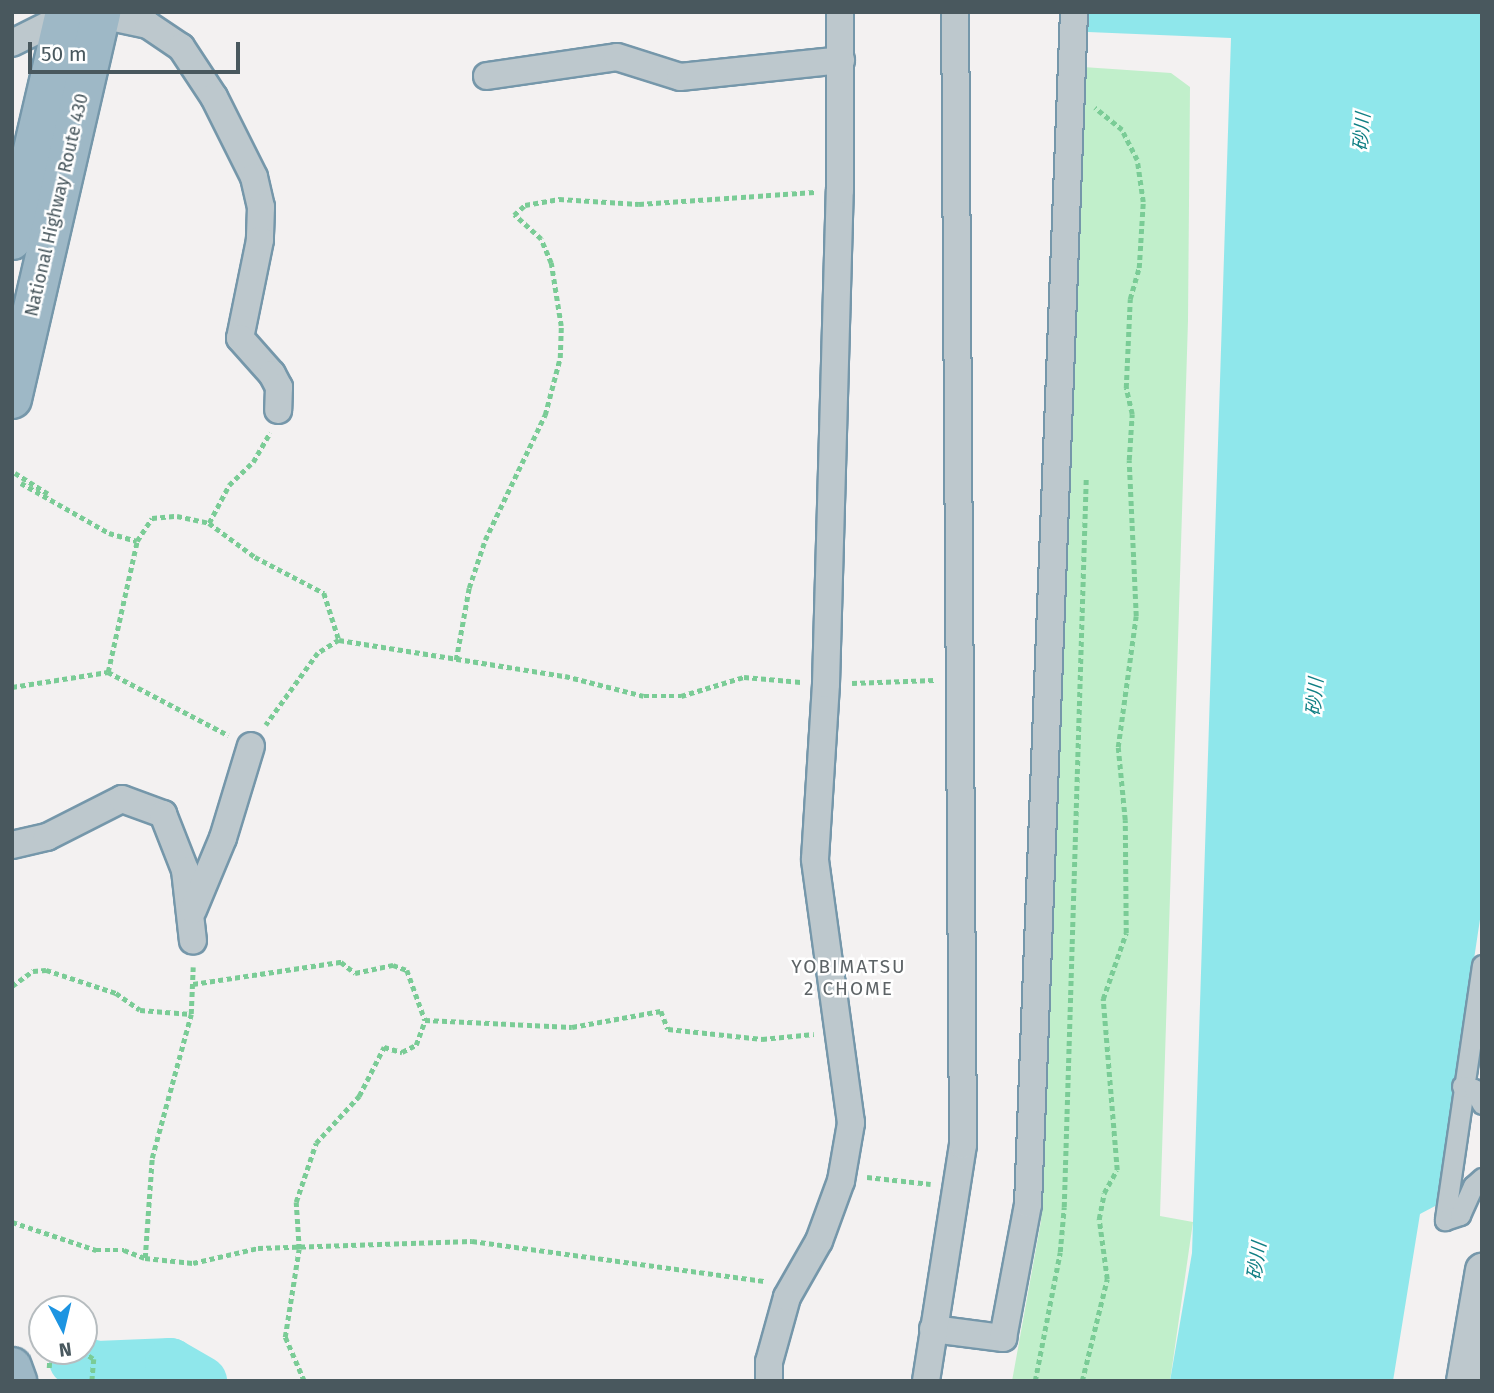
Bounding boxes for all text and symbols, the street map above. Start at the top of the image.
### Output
scale bar [32,28,243,72]
text: 50 m [41,41,87,67]
street label: National Highway Route 430 [21,91,93,319]
water label: 砂川 [1349,112,1375,152]
water label: 砂川 [1302,677,1328,717]
district label: YOBIMATSU 2 CHOME [792,956,906,1000]
water label: 砂川 [1243,1241,1271,1281]
north arrow [28,1295,98,1365]
text: N [58,1337,73,1362]

